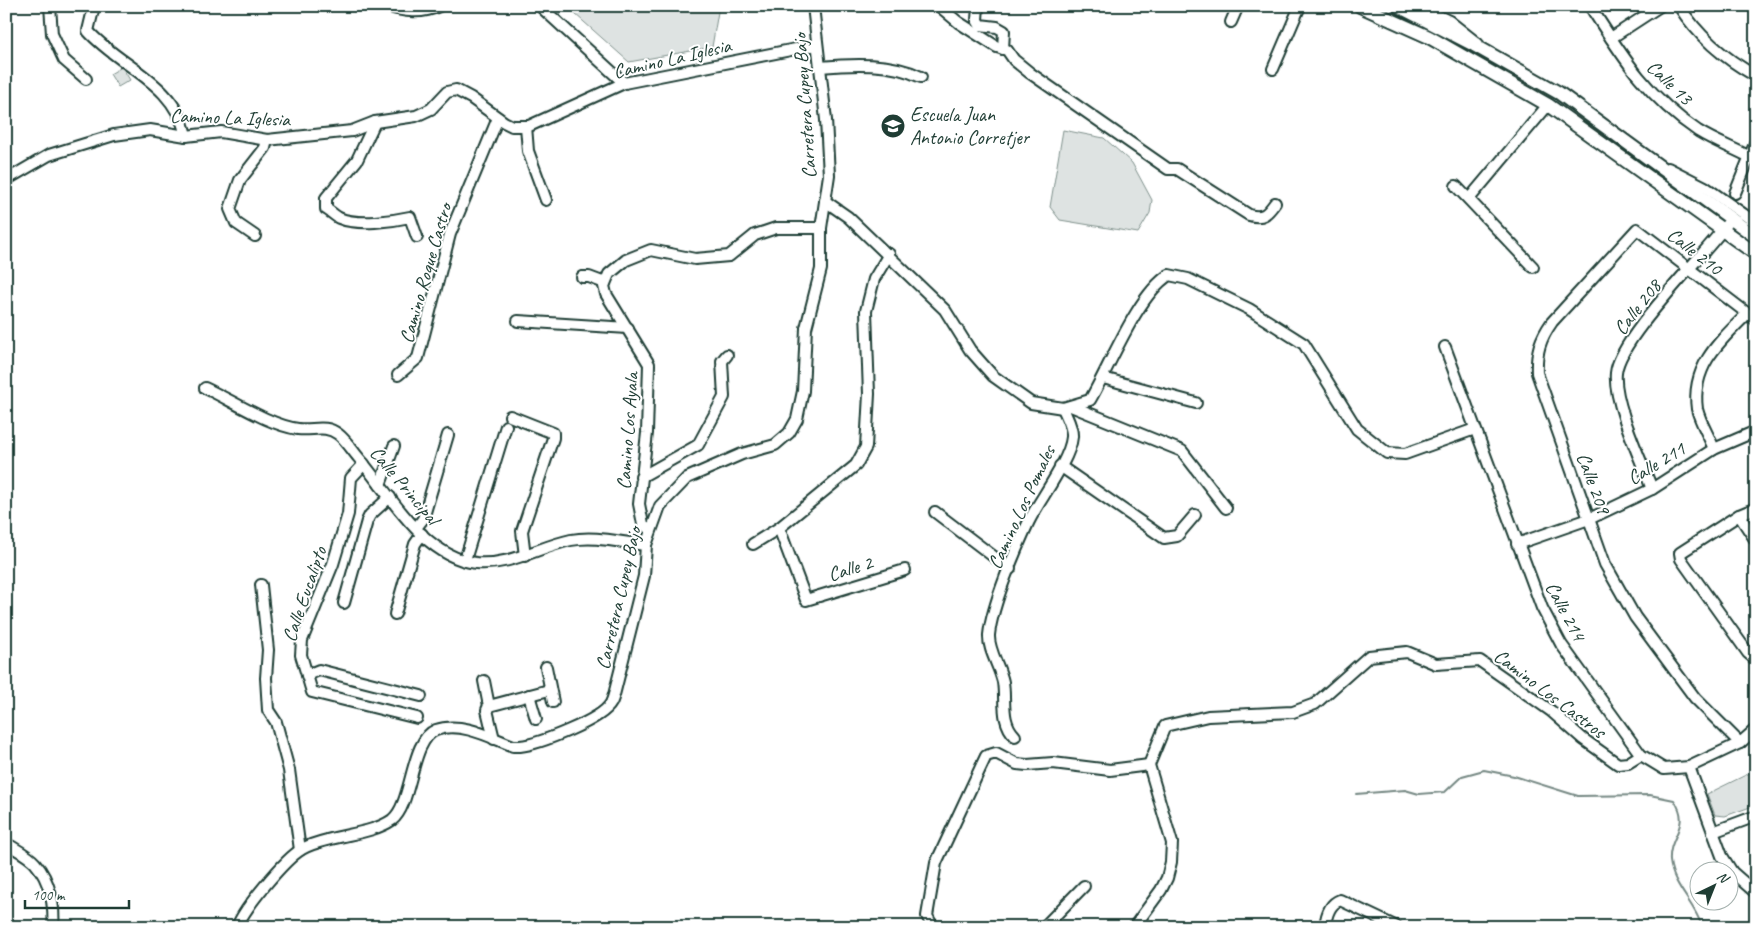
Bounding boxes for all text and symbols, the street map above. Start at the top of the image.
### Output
street label: Carretera Cupey Bajo [787,31,822,179]
street label: Camino La Iglesia [611,33,735,84]
street label: Calle 13 [1641,55,1699,112]
place label: Escuela Juan Antonio Corretjer [910,102,1031,150]
street label: Camino La Iglesia [169,103,292,132]
school or university icon: Escuela Juan Antonio Corretjer [880,113,906,139]
street label: Camino Roque Castro [394,199,458,346]
street label: Calle 210 [1662,222,1729,282]
street label: Calle 208 [1608,273,1668,340]
street label: Camino Los Ayala [611,370,644,491]
street label: Calle 211 [1623,436,1691,490]
street label: Camino Los Pomales [982,439,1062,573]
street label: Calle Principal [364,441,447,533]
street label: Calle 209 [1571,449,1617,519]
street label: Carretera Cupey Bajo [590,522,647,672]
street label: Calle Eucalipto [277,542,333,645]
street label: Calle 2 [825,549,877,587]
street label: Calle 214 [1540,577,1592,647]
street label: Camino Los Castros [1489,643,1612,745]
north arrow [1690,860,1740,910]
text: N [1714,868,1733,888]
scale bar [25,878,129,910]
text: 100 m [32,886,66,905]

